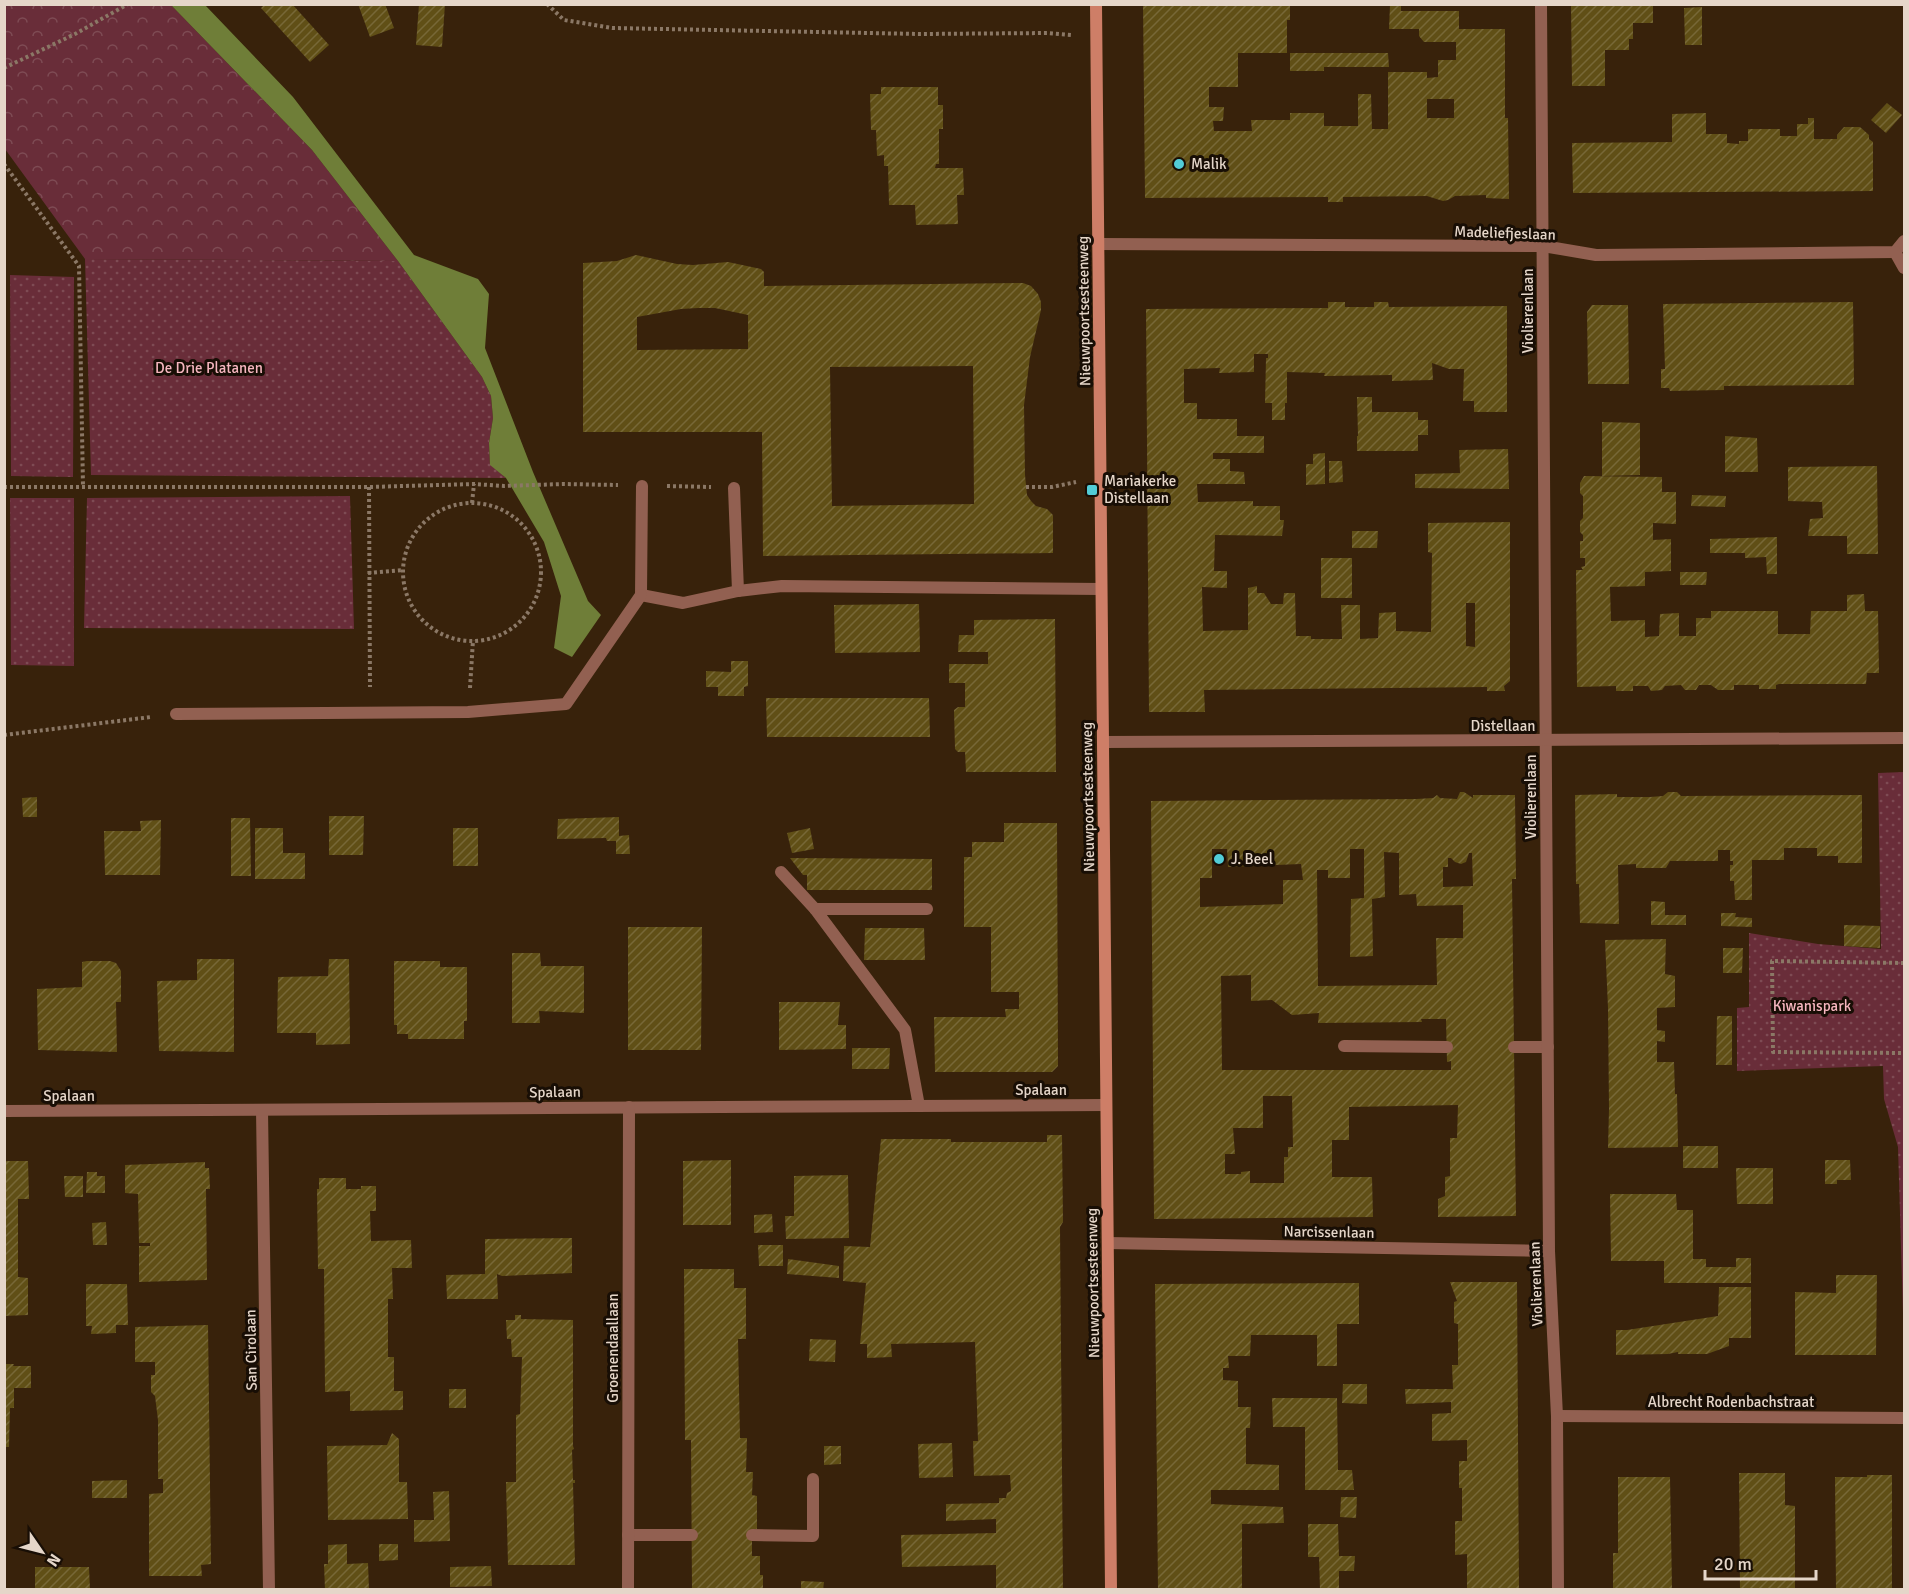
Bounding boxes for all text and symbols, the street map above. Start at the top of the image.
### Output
place label: Malik [1191,155,1227,173]
marker: Malik [1172,157,1186,171]
street label: Madeliefjeslaan [1454,222,1556,244]
street label: Nieuwpoortsesteenweg [1074,236,1094,386]
street label: Violierenlaan [1519,268,1537,354]
park label: De Drie Platanen [155,359,263,377]
place label: Mariakerke Distellaan [1104,472,1176,507]
marker: Mariakerke Distellaan [1085,483,1099,497]
street label: Distellaan [1470,717,1536,735]
street label: Nieuwpoortsesteenweg [1078,722,1098,872]
street label: Violierenlaan [1522,754,1540,840]
place label: J. Beel [1231,850,1273,868]
marker: J. Beel [1212,852,1226,866]
park label: Kiwanispark [1773,997,1852,1015]
street label: Spalaan [1015,1081,1067,1099]
street label: Spalaan [529,1083,581,1101]
street label: Spalaan [43,1087,95,1105]
street label: Nieuwpoortsesteenweg [1083,1208,1103,1358]
street label: Narcissenlaan [1283,1222,1375,1242]
street label: Violierenlaan [1526,1241,1546,1327]
street label: Groenendaallaan [604,1293,622,1403]
street label: San Cirolaan [241,1309,261,1391]
street label: Albrecht Rodenbachstraat [1648,1393,1814,1411]
north arrow [12,1522,72,1582]
scale bar [1705,1543,1816,1581]
text: N [42,1550,65,1570]
text: 20 m [1714,1553,1752,1575]

